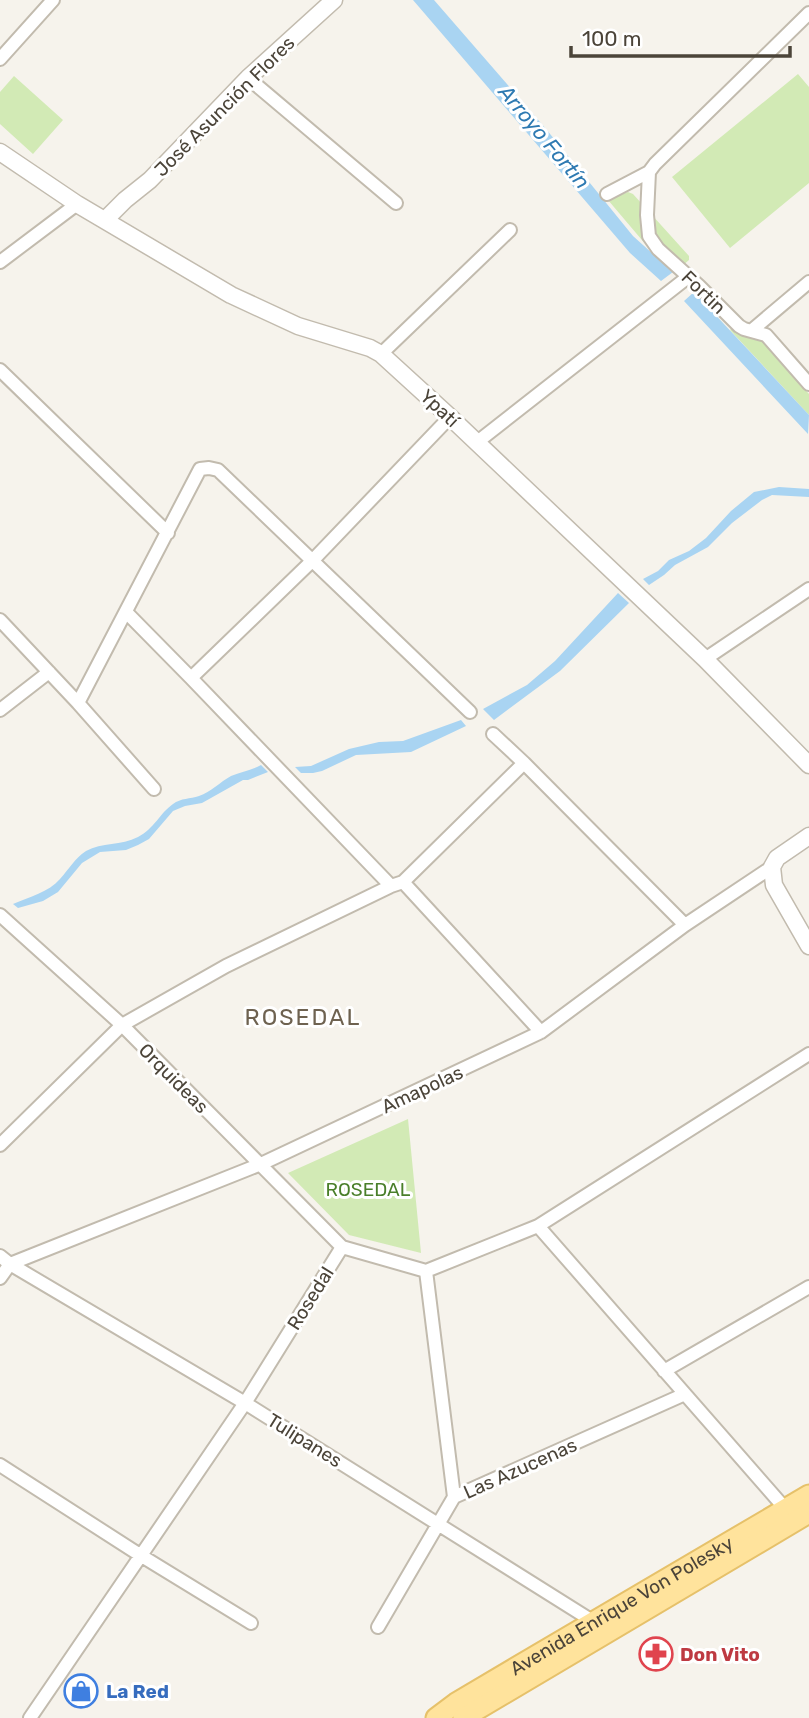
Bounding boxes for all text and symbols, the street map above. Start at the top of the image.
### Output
scale bar [571,14,790,58]
text: 100 m [582,26,641,51]
street label: José Asunción Flores [149,31,299,181]
water label: Arroyo Fortín [493,79,595,194]
street label: Fortin [677,266,731,319]
street label: Ypatí [415,385,465,433]
district label: ROSEDAL [245,1003,361,1031]
street label: Orquideas [134,1039,213,1118]
street label: Amapolas [378,1061,467,1118]
park label: ROSEDAL [326,1178,411,1201]
street label: Rosedal [282,1262,339,1334]
street label: Tulipanes [263,1408,346,1472]
street label: Las Azucenas [460,1433,580,1504]
street label: Avenida Enrique Von Polesky [506,1531,737,1680]
pharmacy icon: Don Vito [637,1635,675,1673]
place label: Don Vito [680,1643,760,1666]
shop icon: La Red [62,1672,100,1710]
place label: La Red [106,1680,169,1703]

